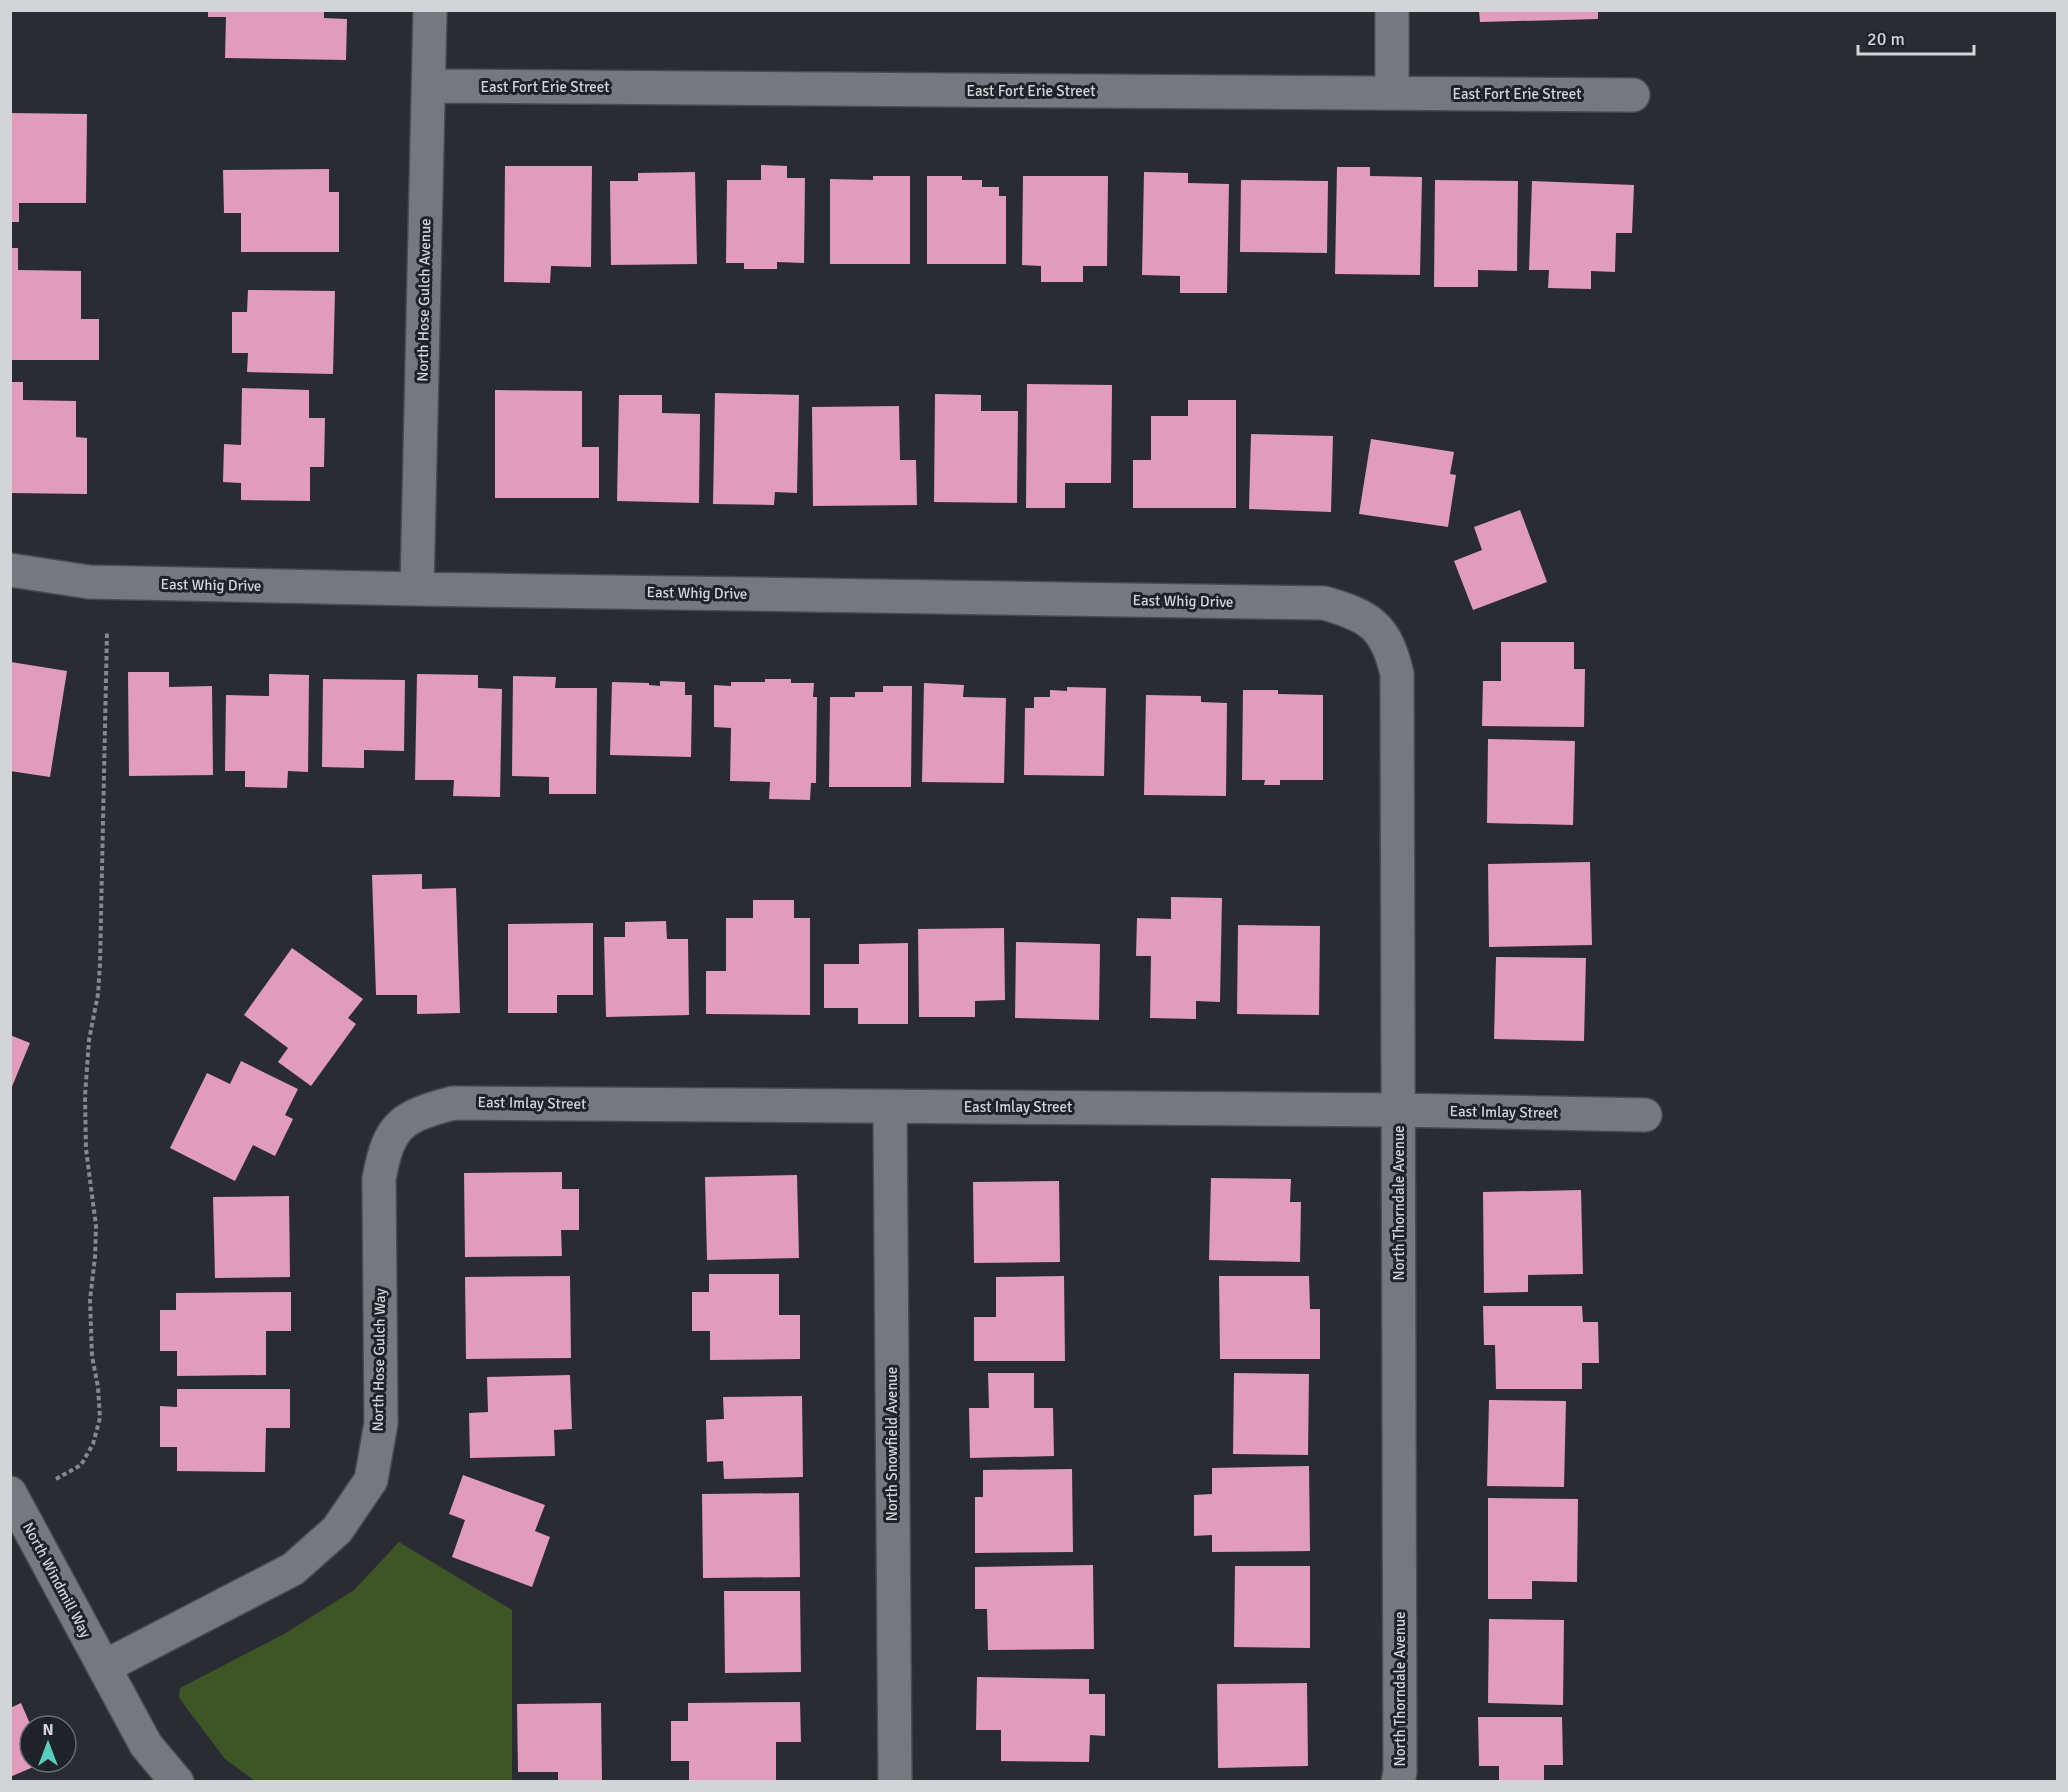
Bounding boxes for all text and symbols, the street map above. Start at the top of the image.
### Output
scale bar [1858,18,1974,56]
text: 20 m [1867,28,1905,50]
street label: East Fort Erie Street [481,78,609,96]
street label: East Fort Erie Street [967,82,1095,100]
street label: East Fort Erie Street [1453,85,1581,103]
street label: North Hose Gulch Avenue [414,218,434,382]
street label: East Whig Drive [160,575,262,595]
street label: East Whig Drive [646,583,748,603]
street label: East Whig Drive [1132,591,1234,611]
street label: East Imlay Street [477,1093,587,1113]
street label: East Imlay Street [964,1098,1072,1116]
street label: East Imlay Street [1449,1102,1559,1122]
street label: North Thorndale Avenue [1390,1125,1408,1281]
street label: North Hose Gulch Way [369,1288,389,1432]
street label: North Snowfield Avenue [883,1367,901,1521]
street label: North Windmill Way [19,1519,95,1641]
street label: North Thorndale Avenue [1391,1611,1409,1767]
north arrow [18,1714,78,1774]
text: N [42,1720,54,1740]

